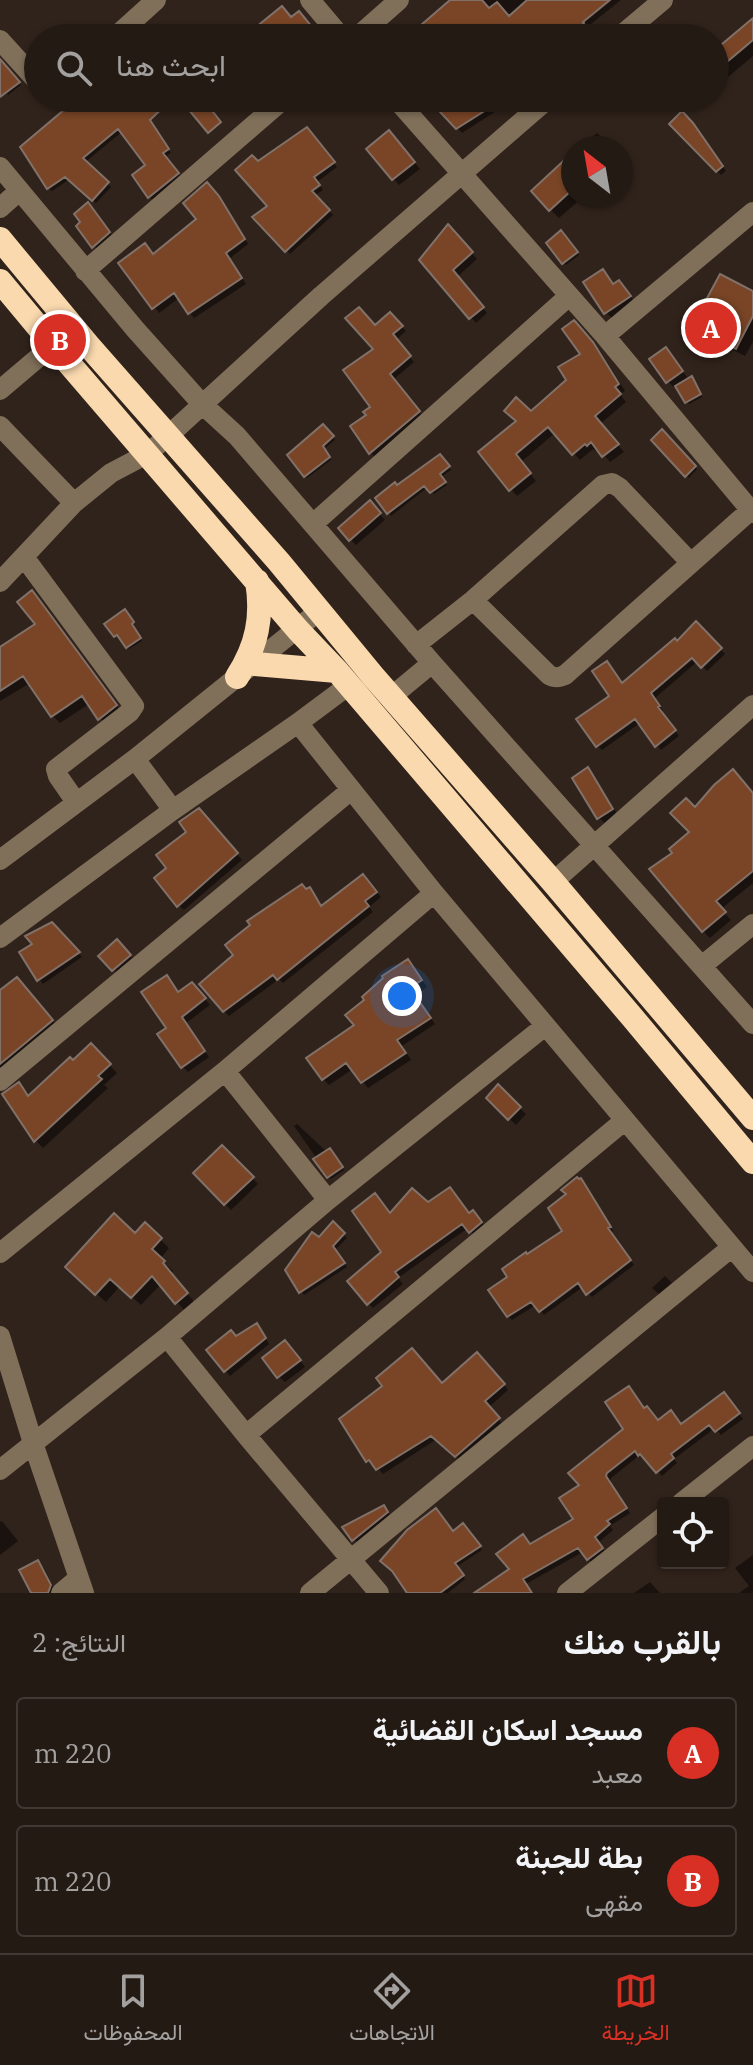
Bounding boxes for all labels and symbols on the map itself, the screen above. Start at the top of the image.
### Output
north arrow [561,136,633,208]
pin: A [685,298,737,358]
pin: B [34,310,86,370]
your location [382,976,422,1016]

